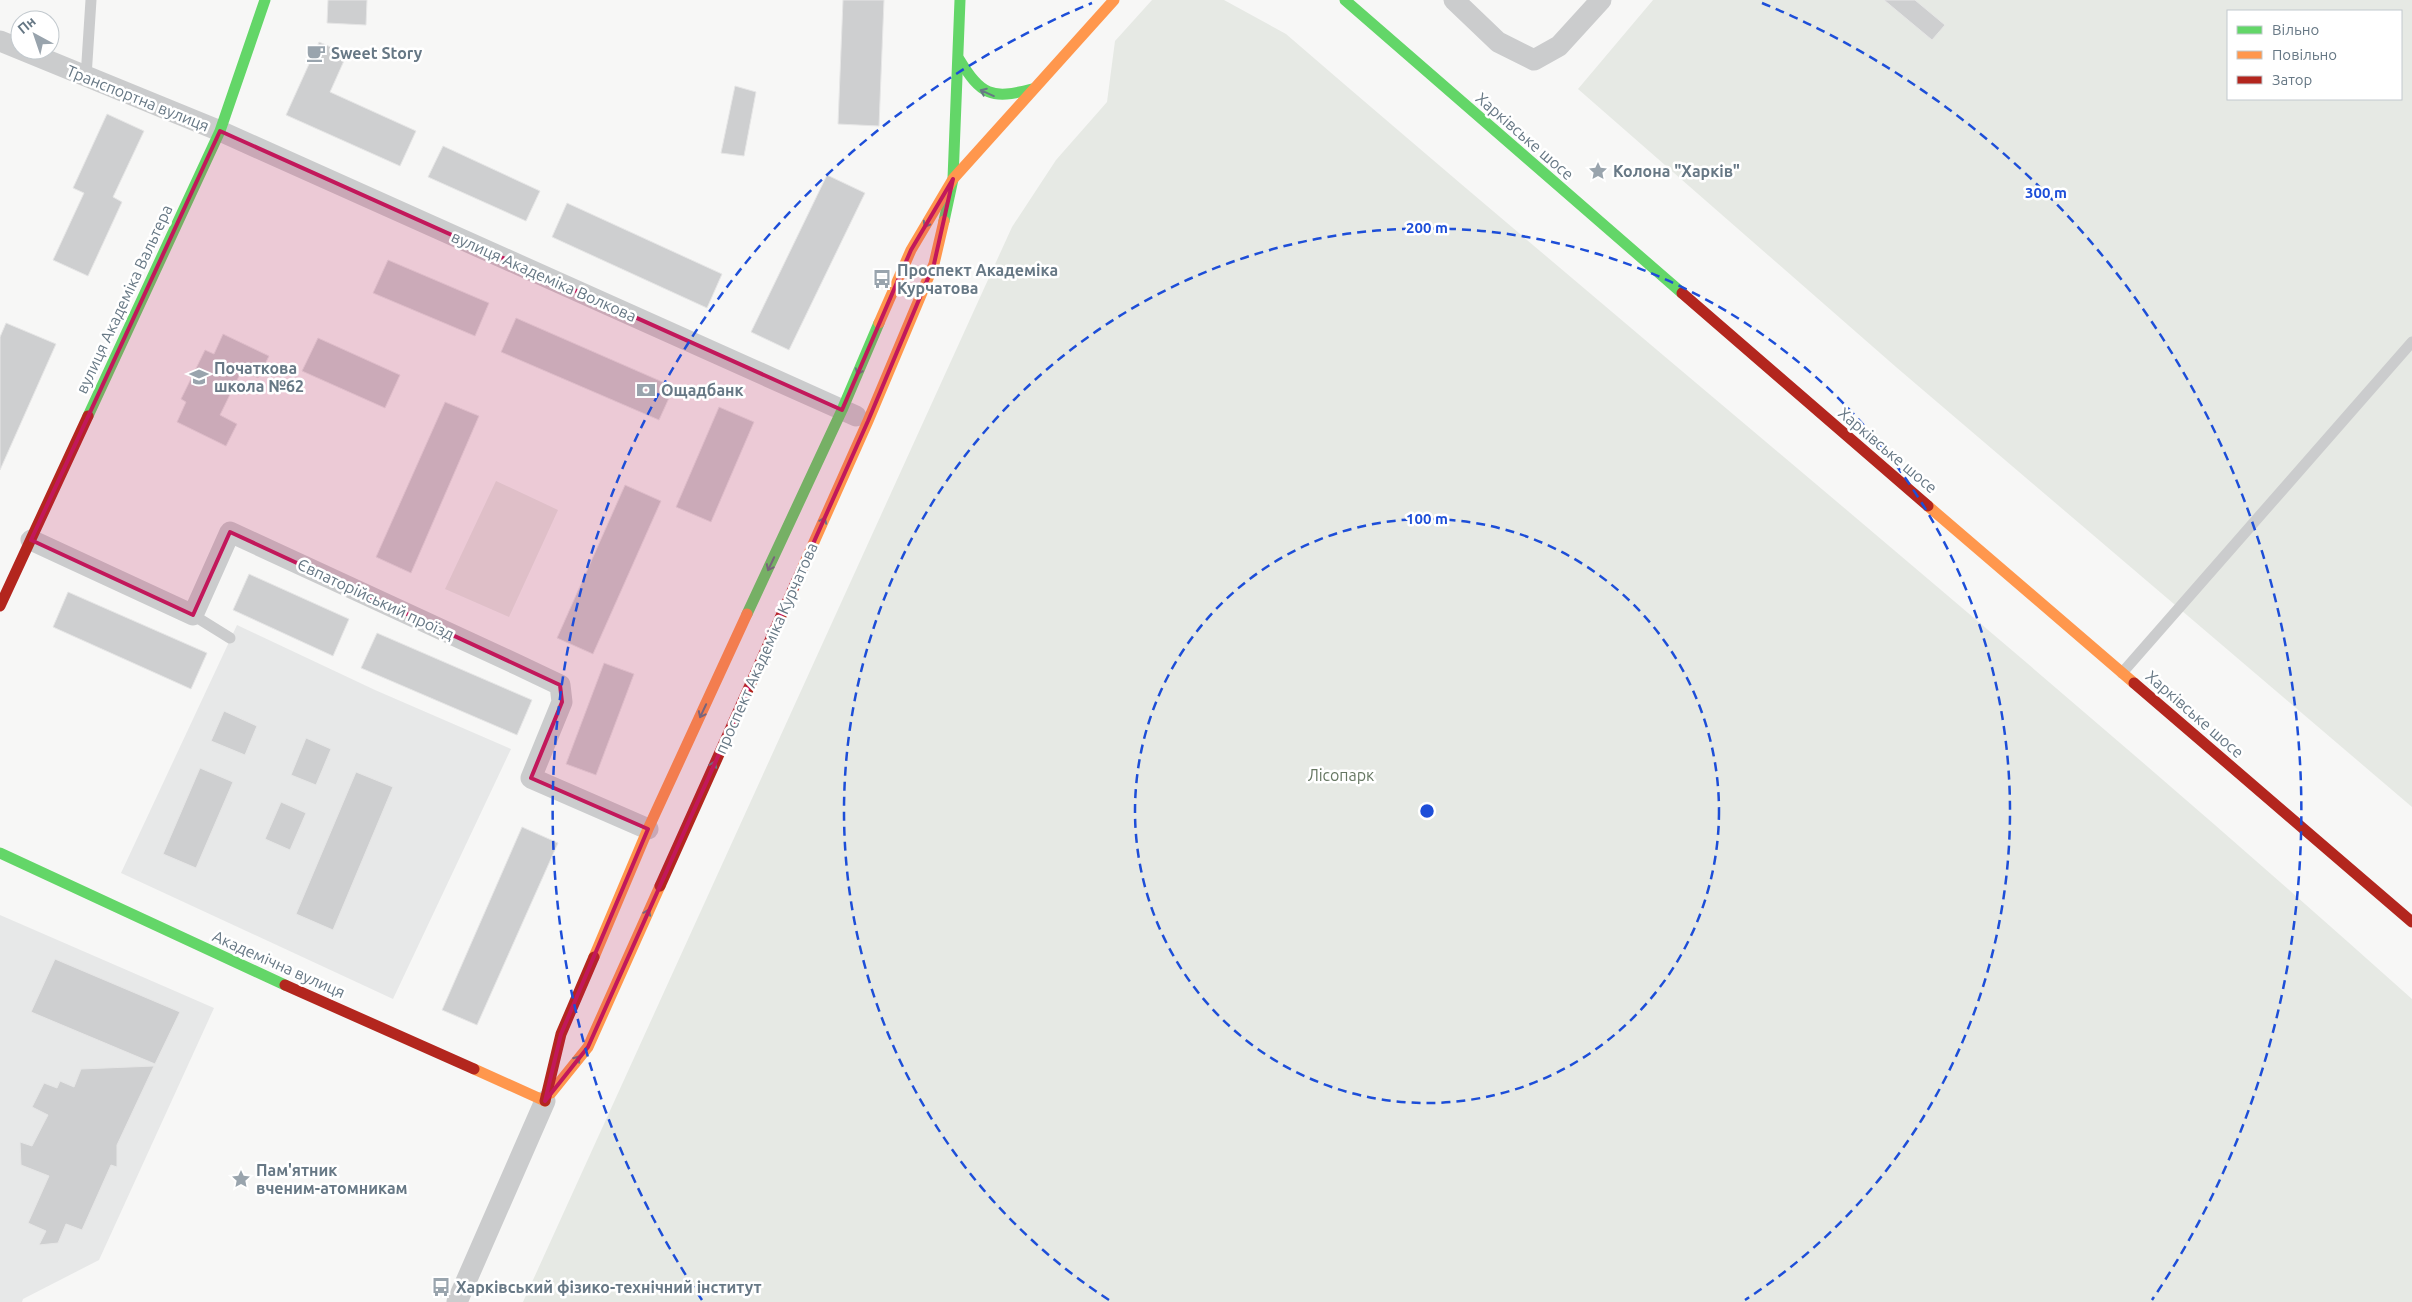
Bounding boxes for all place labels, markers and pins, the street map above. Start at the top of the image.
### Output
cafe icon: Sweet Story [305,42,327,64]
place label: Sweet Story [331,44,423,62]
place icon: Колона "Харків" [1587,160,1609,182]
place label: Колона "Харків" [1613,162,1740,180]
place label: Проспект Академіка Курчатова [897,261,1058,297]
bus stop icon: Проспект Академіка Курчатова [871,268,893,290]
place label: Початкова школа №62 [214,359,304,395]
school or university icon: Початкова школа №62 [188,366,210,388]
bank icon: Ощадбанк [635,379,657,401]
place label: Ощадбанк [661,381,744,399]
centre of rings [1418,802,1436,820]
place label: Пам'ятник вченим-атомникам [256,1161,408,1197]
place icon: Пам'ятник вченим-атомникам [230,1168,252,1190]
bus stop icon: Харківський фізико-технічний інститут [430,1276,452,1298]
place label: Харківський фізико-технічний інститут [456,1278,762,1296]

